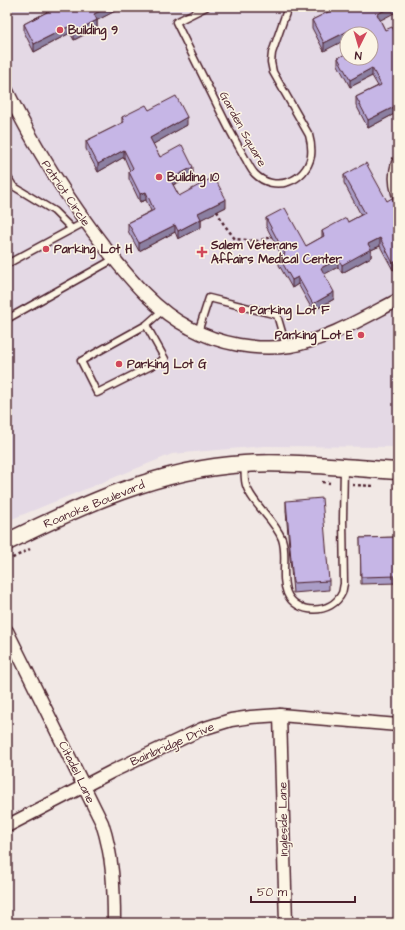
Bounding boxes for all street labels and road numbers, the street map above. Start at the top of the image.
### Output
street label: Garden Square [215,89,271,170]
street label: Patriot Circle [37,157,94,230]
street label: Roanoke Boulevard [41,476,147,533]
street label: Bainbridge Drive [128,718,218,771]
street label: Citadel Lane [54,738,99,807]
street label: Ingleside Lane [274,781,294,856]

